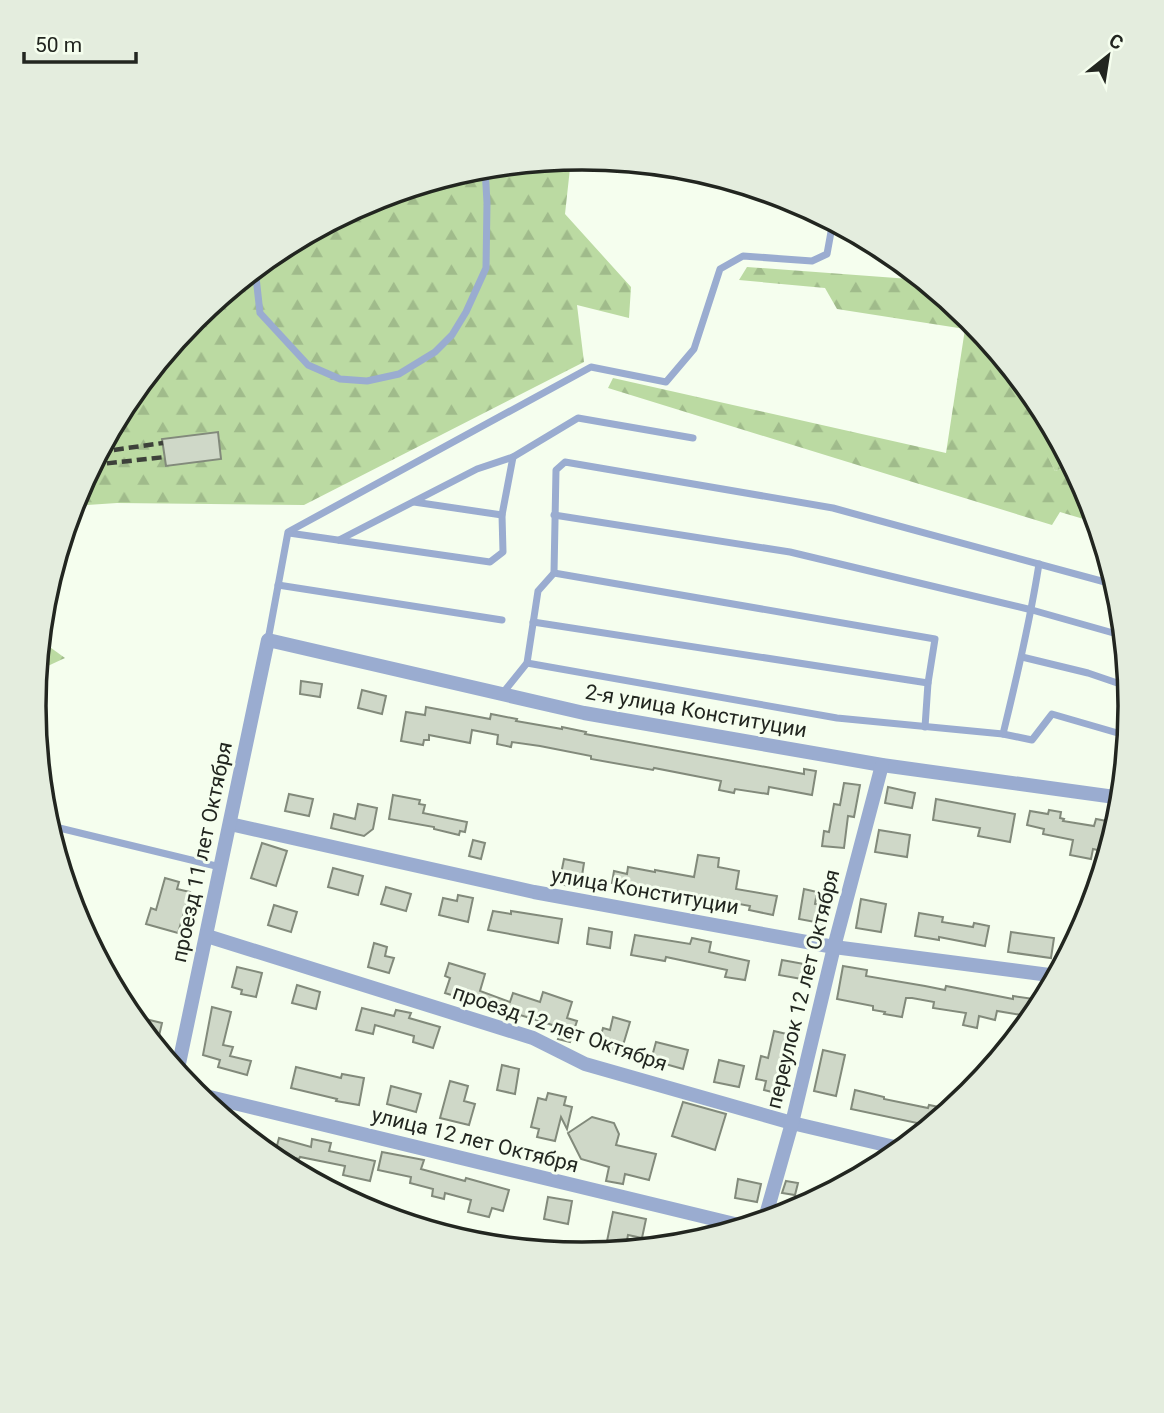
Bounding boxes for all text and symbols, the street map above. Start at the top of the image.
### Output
scale bar [24,21,136,65]
north arrow [1073,21,1143,91]
text: С [1105,29,1127,55]
text: 50 m [35,33,82,57]
street label: 2-я улица Конституции [583,680,809,742]
street label: проезд 11 лет Октября [167,739,237,965]
street label: улица Конституции [549,863,741,919]
street label: переулок 12 лет Октября [762,867,844,1111]
street label: проезд 12 лет Октября [450,980,670,1076]
street label: улица 12 лет Октября [369,1103,581,1177]

